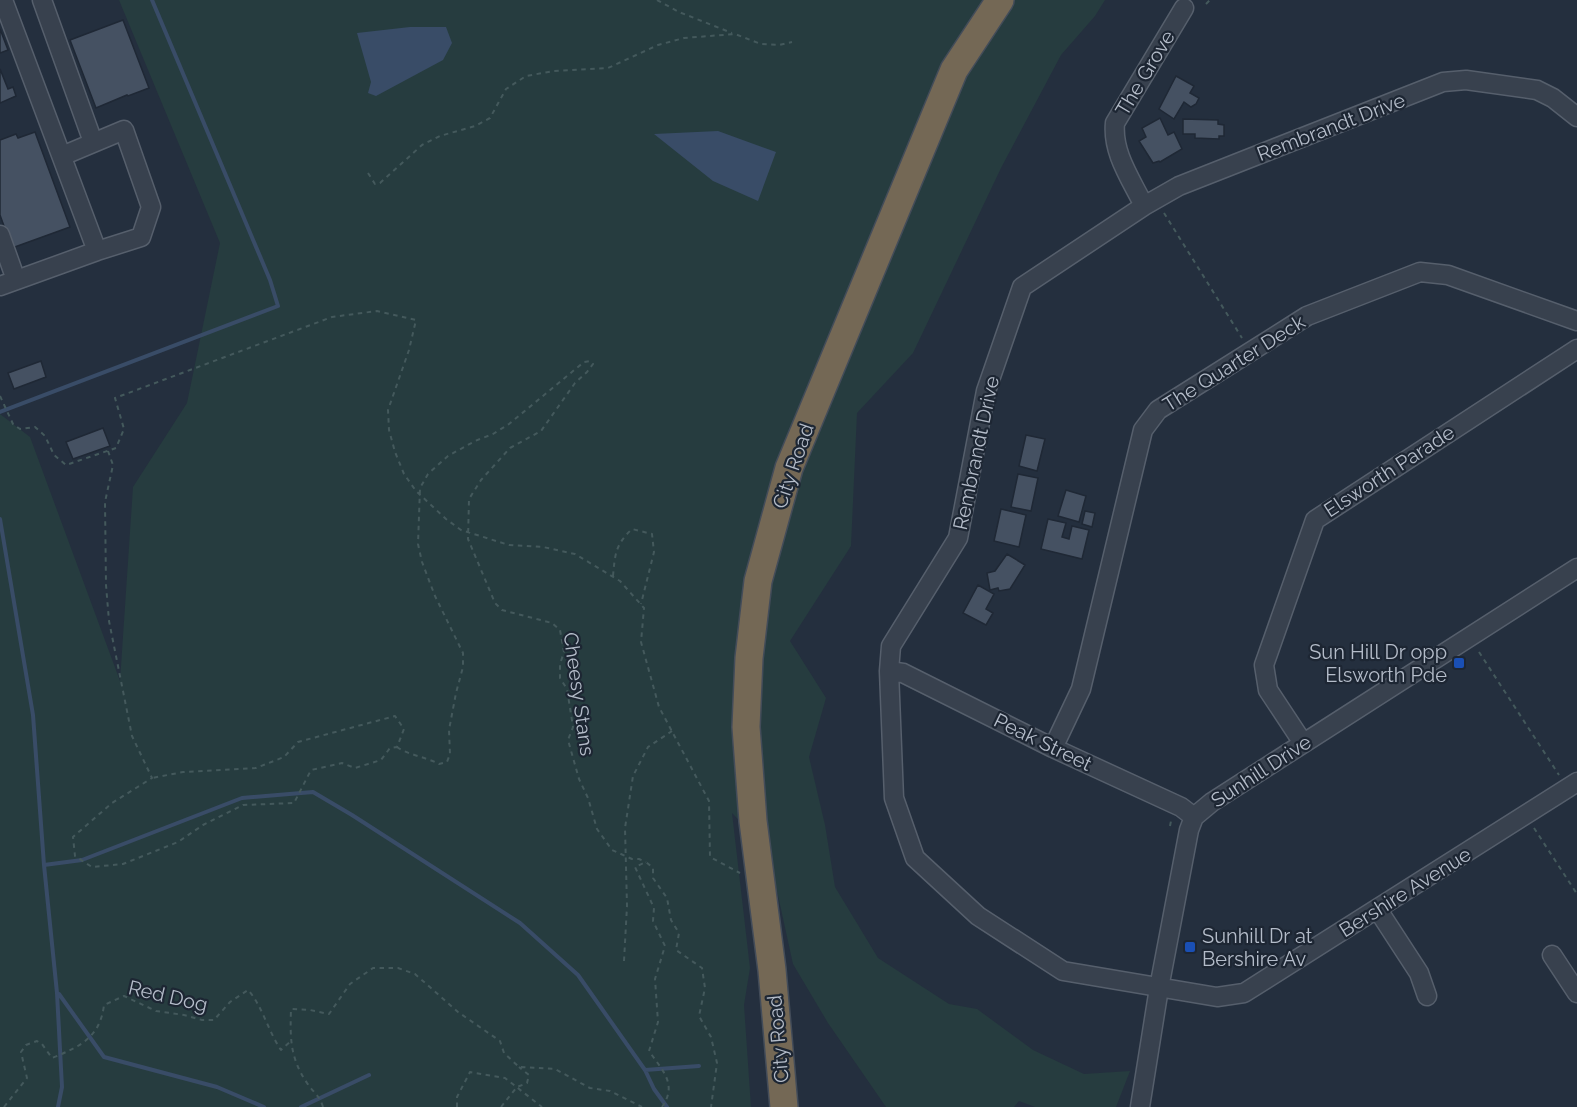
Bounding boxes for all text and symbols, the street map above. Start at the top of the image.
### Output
street label: The Grove [1110,26,1180,120]
street label: Rembrandt Drive [1254,88,1409,166]
street label: The Quarter Deck [1159,309,1310,416]
street label: Rembrandt Drive [948,374,1004,532]
street label: City Road [767,420,819,512]
street label: Elsworth Parade [1319,420,1459,522]
street label: Cheesy Stans [558,631,600,757]
place label: Sun Hill Dr opp Elsworth Pde [1309,640,1447,687]
marker: Sun Hill Dr opp Elsworth Pde [1452,656,1466,670]
street label: Peak Street [990,708,1096,776]
street label: Sunhill Drive [1206,730,1316,812]
street label: Bershire Avenue [1335,842,1476,942]
place label: Sunhill Dr at Bershire Av [1202,924,1313,971]
marker: Sunhill Dr at Bershire Av [1183,940,1197,954]
street label: Red Dog [126,975,210,1017]
street label: City Road [762,994,794,1084]

